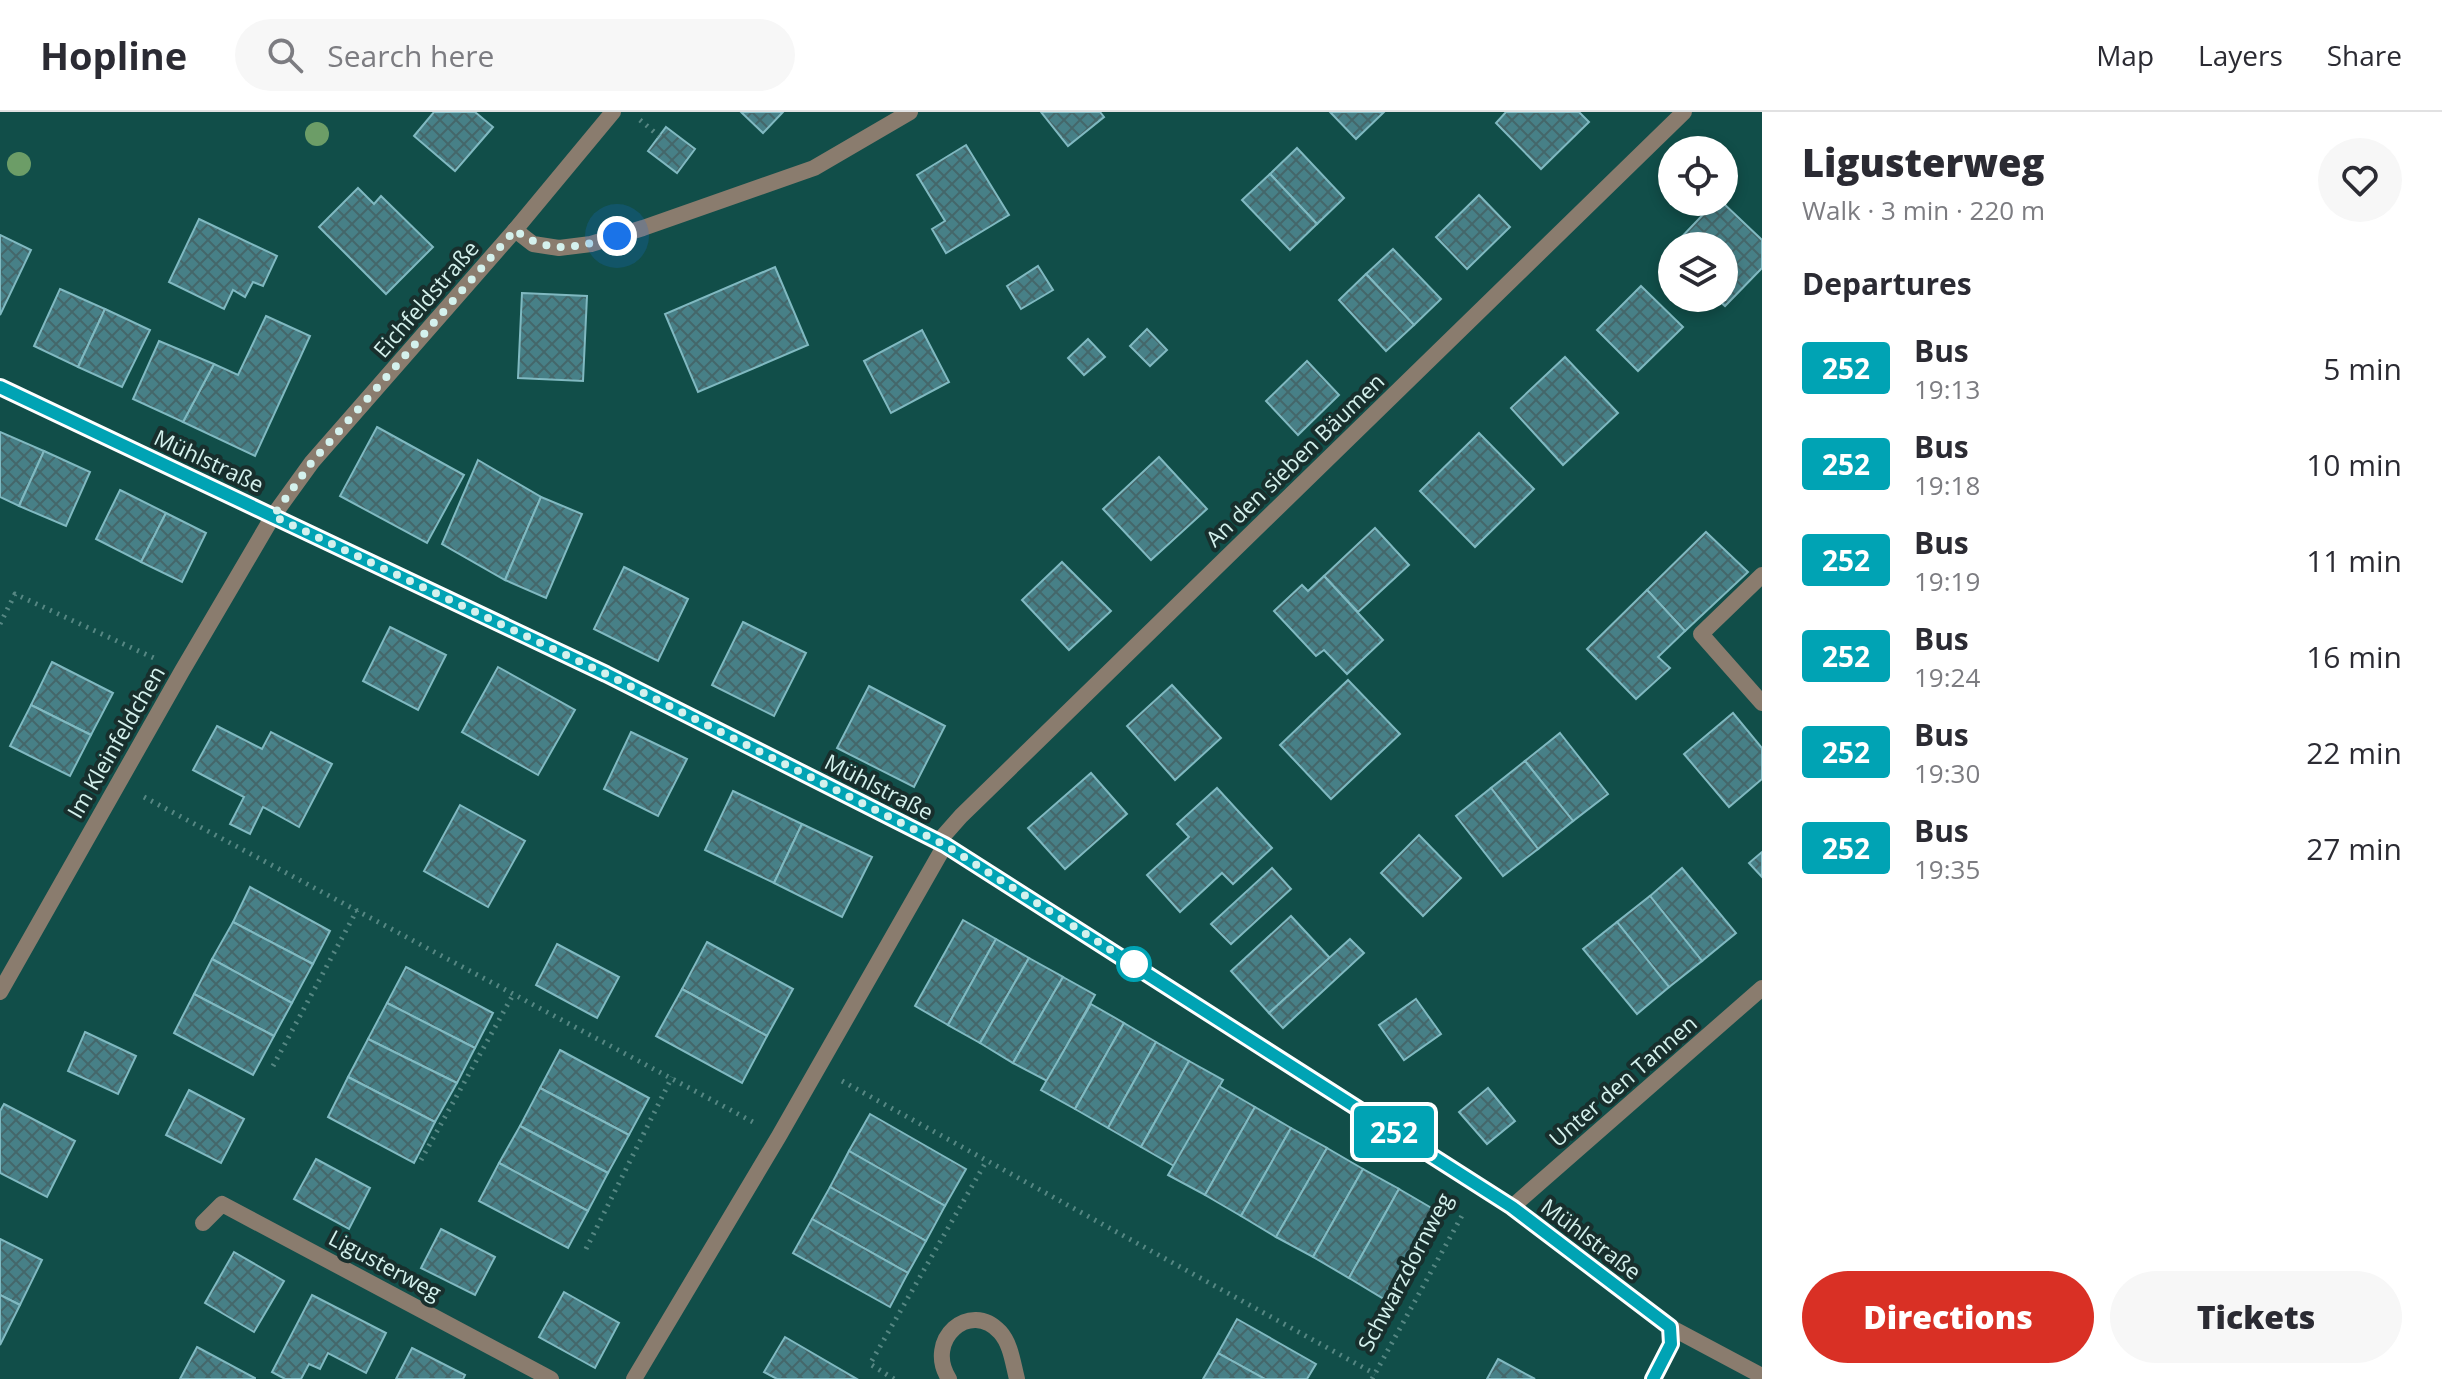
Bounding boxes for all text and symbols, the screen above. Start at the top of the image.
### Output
search box [235,19,795,91]
text: Hopline [40,29,187,81]
icon: search [263,33,307,77]
text: Search here [327,35,494,76]
text: Map [2096,36,2154,74]
text: Layers [2198,36,2283,74]
text: Share [2327,36,2402,74]
map controls [1658,136,1738,312]
button: locate [1658,136,1738,216]
text: Ligusterweg [1802,136,2045,188]
button: heart [2318,138,2402,222]
text: Walk · 3 min · 220 m [1802,192,2045,228]
your location [597,216,637,256]
button: layers [1658,232,1738,312]
street label: Eichfeldstraße [366,233,485,363]
text: Departures [1802,263,1972,304]
text: Bus [1914,330,1969,371]
text: 5 min [2323,348,2402,389]
text: 252 [1822,349,1870,387]
street label: An den sieben Bäumen [1198,366,1390,553]
text: 19:13 [1914,371,1980,407]
street label: Mühlstraße [150,422,269,499]
text: Bus [1914,426,1969,467]
text: 10 min [2306,444,2402,485]
text: 252 [1822,445,1870,483]
text: 19:18 [1914,467,1980,503]
text: Bus [1914,522,1969,563]
text: 11 min [2306,540,2402,581]
text: 252 [1822,541,1870,579]
text: 19:19 [1914,563,1980,599]
text: Bus [1914,618,1969,659]
text: 16 min [2306,636,2402,677]
text: 252 [1822,637,1870,675]
text: 19:24 [1914,659,1980,695]
street label: Im Kleinfeldchen [59,660,171,823]
text: Bus [1914,714,1969,755]
text: 22 min [2306,732,2402,773]
text: 252 [1822,733,1870,771]
street label: Mühlstraße [820,746,939,826]
text: 19:30 [1914,755,1980,791]
text: Bus [1914,810,1969,851]
text: 27 min [2306,828,2402,869]
text: 252 [1822,829,1870,867]
text: 19:35 [1914,851,1980,887]
unlabelled marker [1117,947,1151,981]
street label: Unter den Tannen [1542,1008,1703,1153]
line badge: 252 [1348,1106,1440,1158]
text: 252 [1370,1113,1418,1151]
street label: Schwarzdornweg [1350,1187,1459,1356]
street label: Mühlstraße [1535,1191,1648,1286]
street label: Ligusterweg [324,1222,447,1306]
button: Directions [1802,1271,2094,1363]
button: Tickets [2110,1271,2402,1363]

